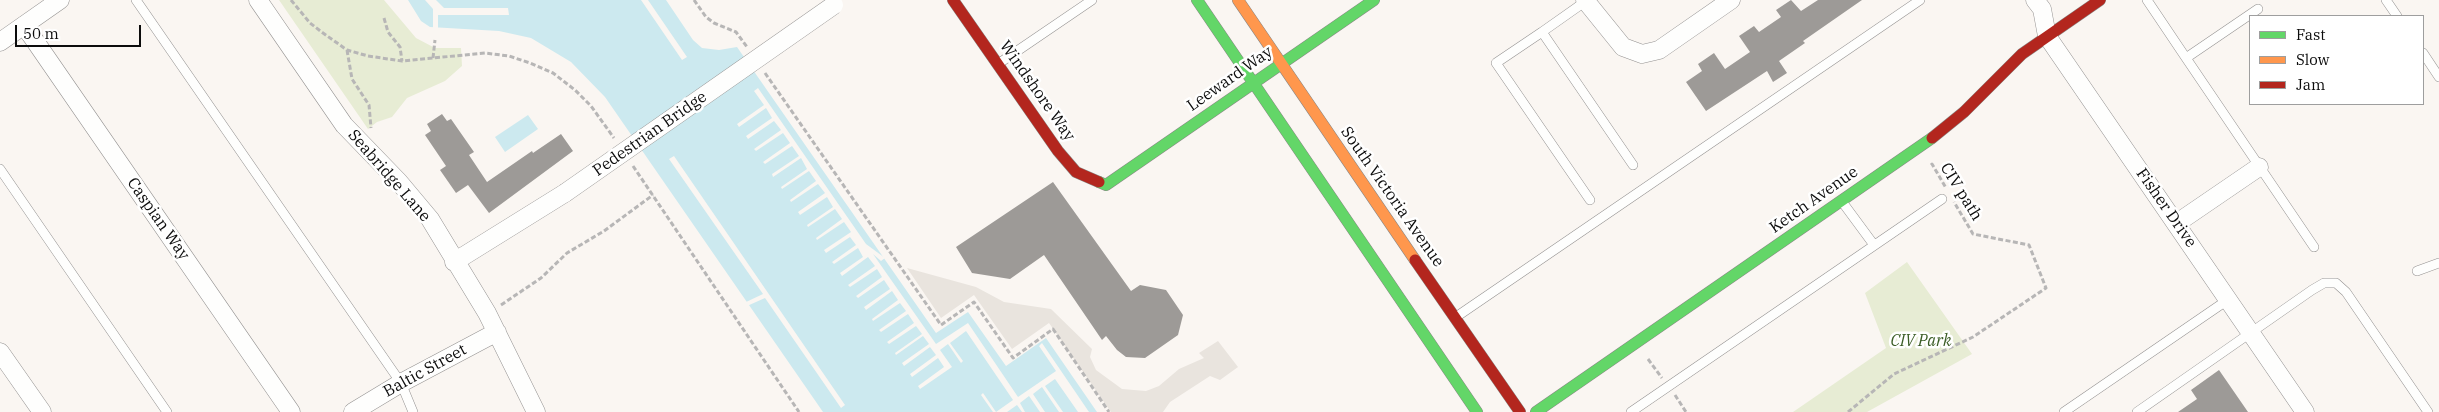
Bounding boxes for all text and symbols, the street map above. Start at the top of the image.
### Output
scale bar [18,15,144,47]
legend [2249,15,2424,105]
text: 50 m [23,24,59,43]
text: Fast [2296,25,2326,44]
street label: Windshore Way [995,37,1079,145]
street label: Leeward Way [1184,42,1276,116]
text: Slow [2296,50,2329,69]
text: Jam [2296,75,2325,94]
street label: Pedestrian Bridge [589,88,711,180]
street label: South Victoria Avenue [1336,123,1448,271]
street label: Seabridge Lane [344,126,434,226]
street label: CIV path [1936,160,1986,224]
street label: Ketch Avenue [1766,163,1862,237]
street label: Fisher Drive [2132,165,2200,251]
street label: Caspian Way [123,174,193,264]
park label: CIV Park [1891,331,1951,351]
street label: Baltic Street [380,340,470,402]

